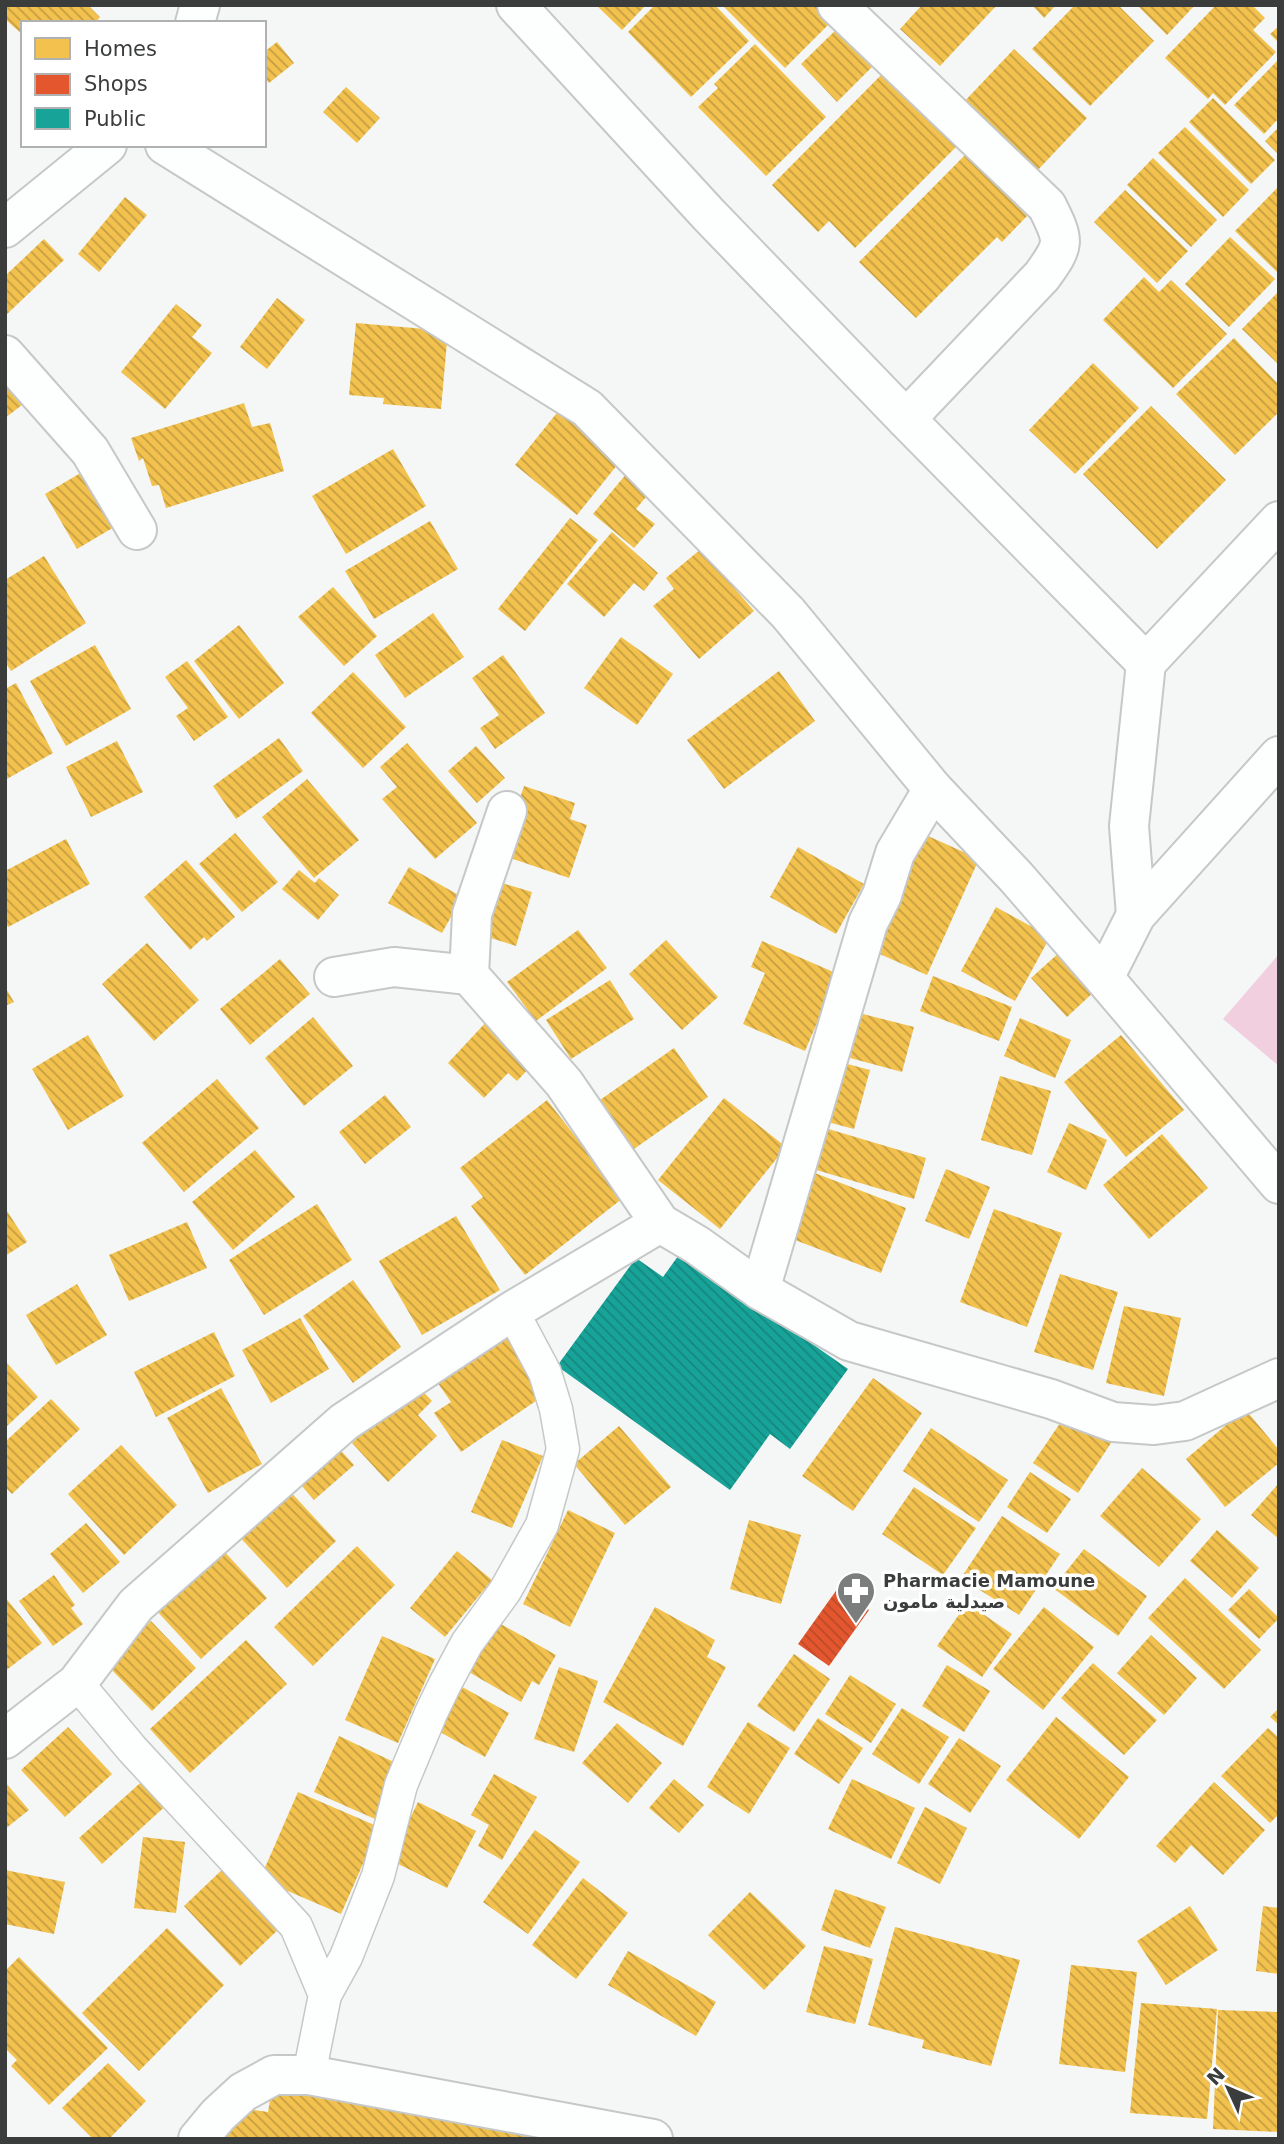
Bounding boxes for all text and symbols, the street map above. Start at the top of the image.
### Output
legend [21,21,266,147]
text: Homes [84,37,157,61]
text: Shops [84,72,148,96]
text: Public [84,107,146,131]
pharmacy icon: Pharmacie Mamoune صيدلية مامون [835,1570,877,1625]
place label: Pharmacie Mamoune صيدلية مامون [883,1570,1095,1613]
north arrow [1193,2053,1263,2123]
text: N [1202,2063,1229,2090]

